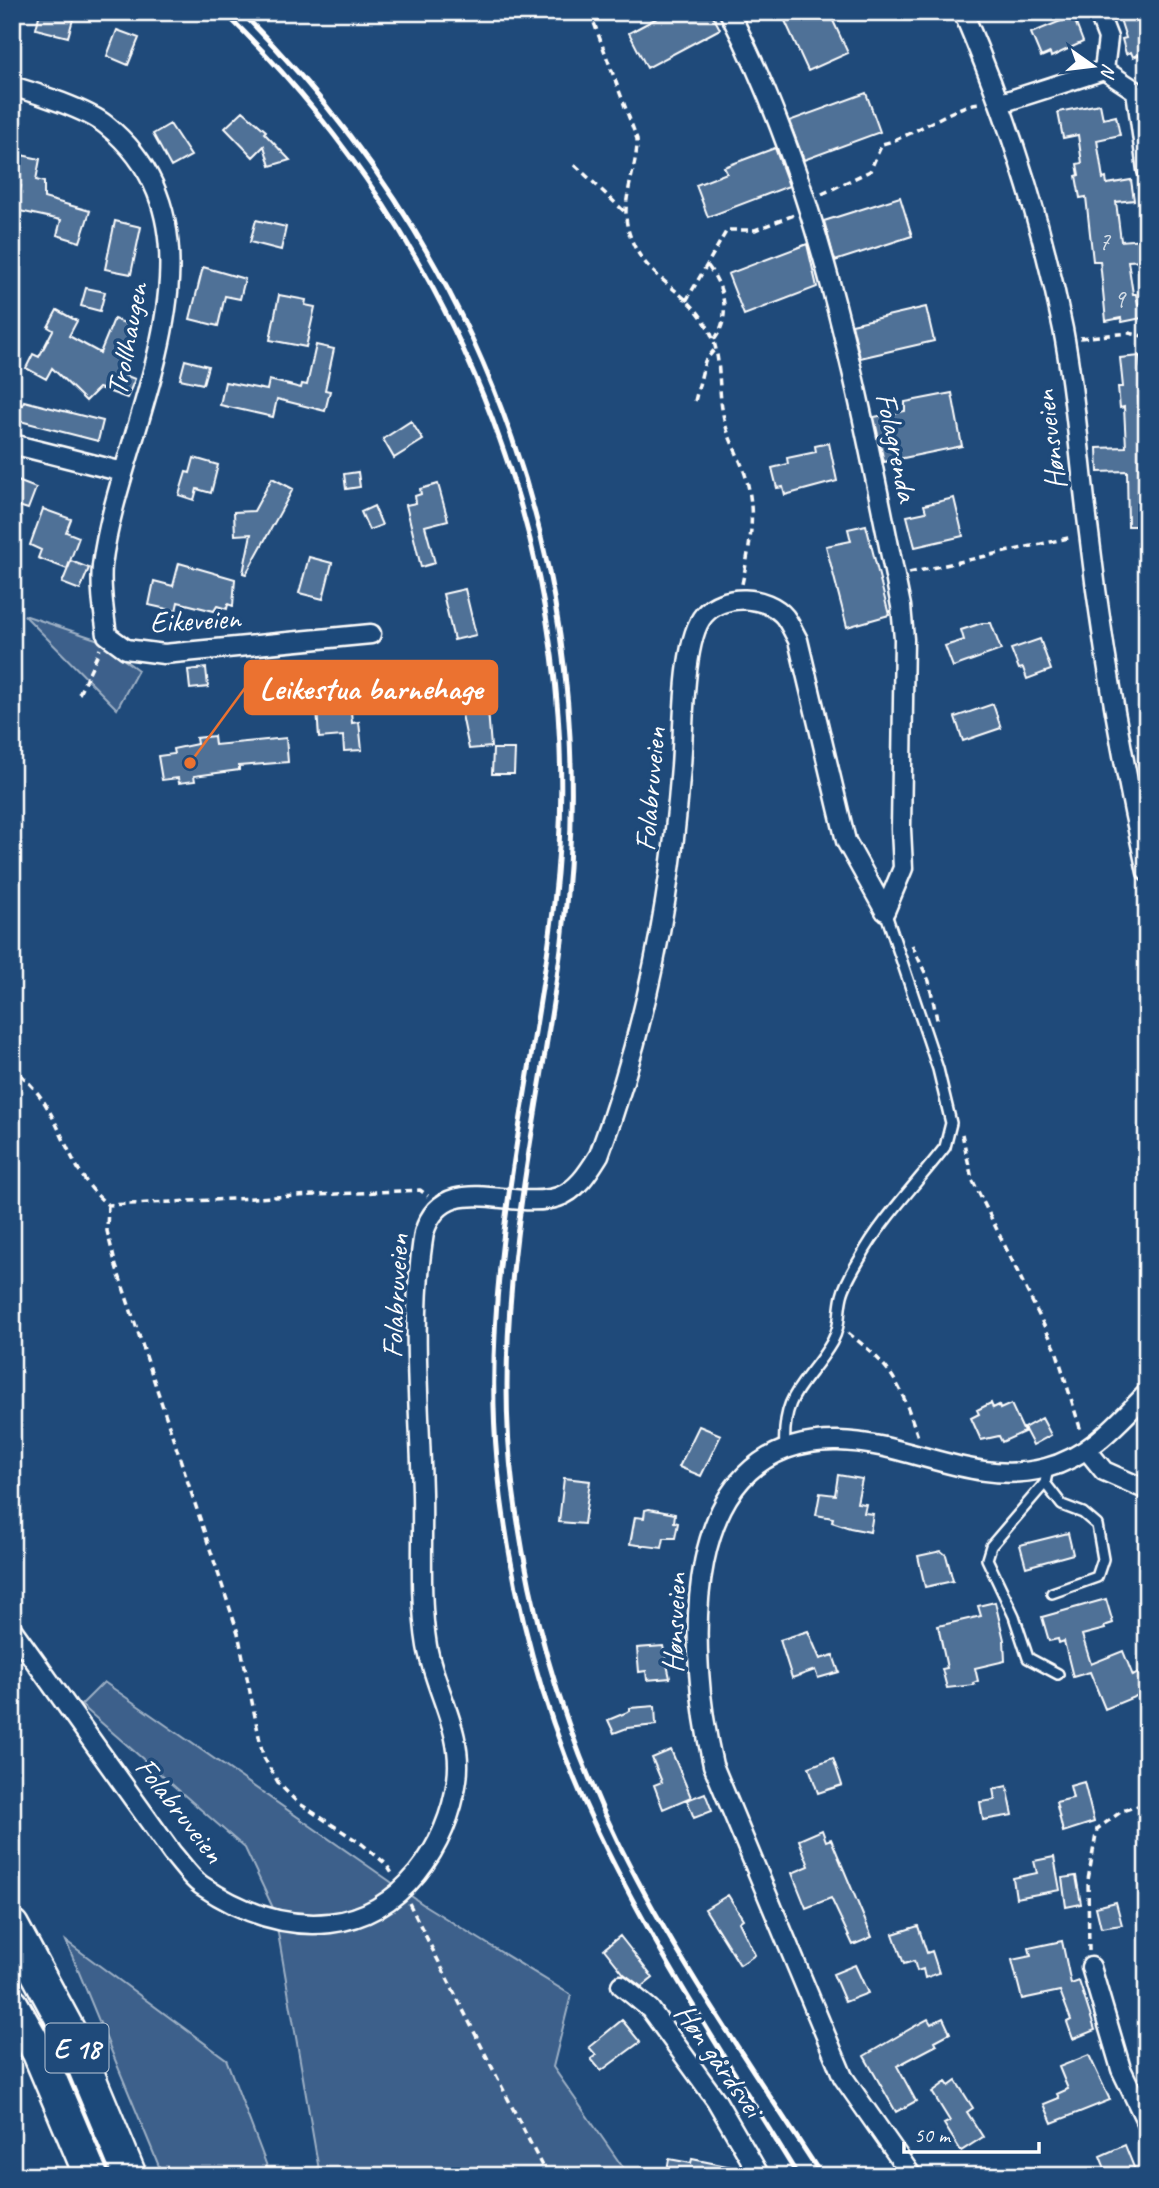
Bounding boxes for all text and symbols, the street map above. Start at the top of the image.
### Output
north arrow [1058,32,1128,102]
text: N [1095,61,1122,82]
house number: 7 [1098,225,1111,258]
street label: Trollhaugen [97,278,157,398]
house number: 9 [1113,282,1127,315]
street label: Hønsveien [1025,387,1075,492]
street label: Folagrenda [867,389,927,507]
street label: Eikeveien [149,599,243,641]
callout: Leikestua barnehage [245,661,497,714]
text: Leikestua barnehage [260,668,485,709]
street label: Folabruveien [626,725,674,853]
street label: Folabruveien [373,1232,417,1359]
street label: Hønsveien [653,1571,695,1674]
street label: Folabruveien [127,1749,234,1871]
street label: Høn gårdsvei [666,1996,774,2127]
road number: E 18 [46,2024,108,2072]
scale bar [904,2111,1038,2155]
text: 50 m [914,2122,952,2148]

